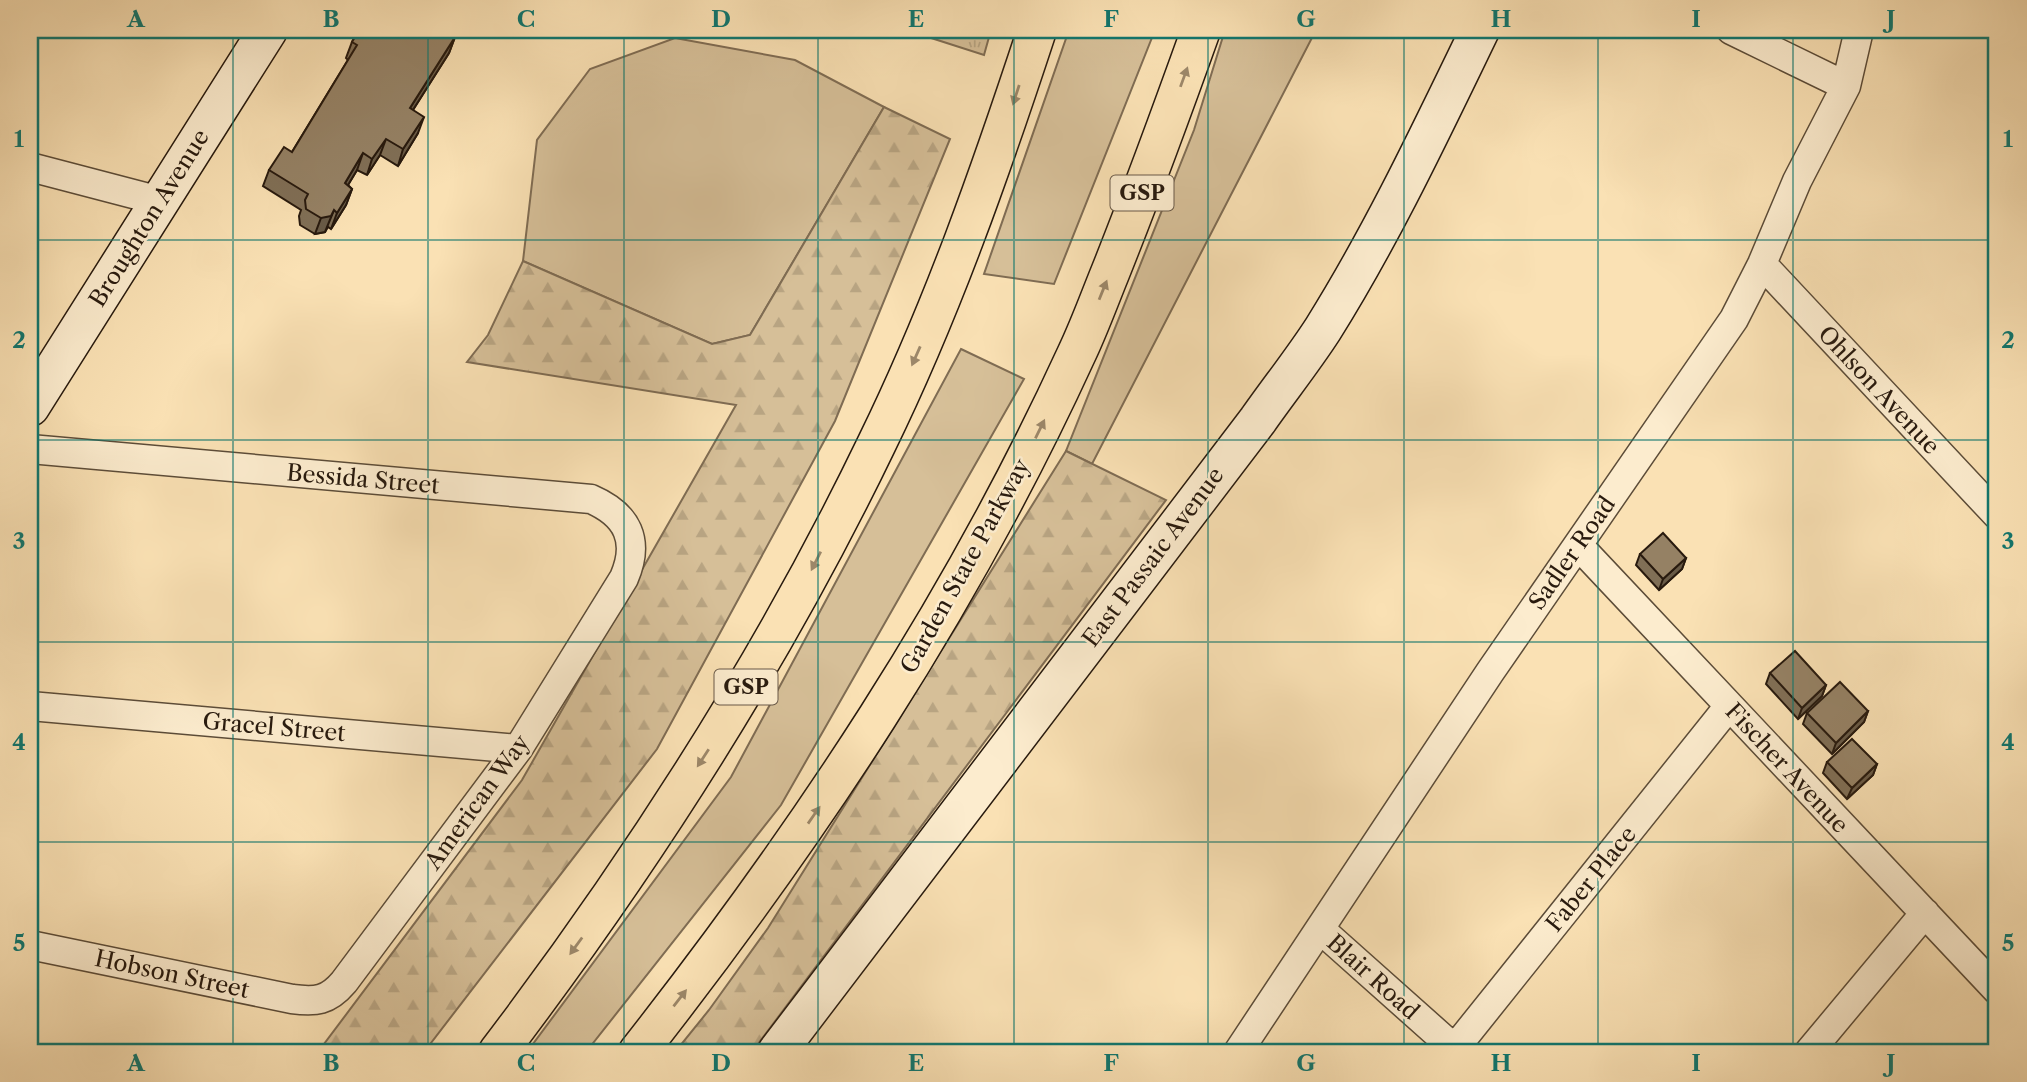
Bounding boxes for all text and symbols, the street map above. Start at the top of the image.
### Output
text: A [126,5,146,33]
text: B [322,5,340,33]
text: C [517,5,535,33]
text: D [711,5,731,33]
text: E [908,5,924,33]
text: F [1103,5,1119,33]
text: G [1296,5,1316,33]
text: H [1491,5,1512,33]
text: I [1691,5,1701,33]
text: J [1882,5,1896,33]
one-way arrow [1179,67,1190,88]
one-way arrow [1010,84,1021,105]
street label: Broughton Avenue [83,124,215,312]
text: 1 [14,125,25,153]
text: 1 [2003,125,2014,153]
road number: GSP [1110,176,1174,210]
one-way arrow [1097,279,1108,300]
street label: Ohlson Avenue [1812,320,1946,460]
text: 2 [12,326,26,354]
text: 2 [2001,326,2015,354]
one-way arrow [910,346,922,366]
one-way arrow [1035,419,1046,439]
street label: Garden State Parkway [894,454,1036,678]
street label: Bessida Street [285,458,441,500]
street label: East Passaic Avenue [1076,462,1230,652]
street label: Sadler Road [1523,491,1621,615]
text: 3 [13,527,26,555]
text: 3 [2002,527,2015,555]
one-way arrow [811,551,822,571]
road number: GSP [714,670,778,704]
street label: Fischer Avenue [1720,697,1854,839]
street label: Gracel Street [201,707,347,747]
text: 4 [12,728,26,756]
text: 4 [2001,728,2015,756]
street label: American Way [418,729,535,876]
one-way arrow [697,748,710,768]
one-way arrow [807,806,821,824]
street label: Faber Place [1540,821,1642,937]
street label: Blair Road [1321,928,1425,1026]
text: 5 [13,929,25,957]
text: 5 [2002,929,2014,957]
one-way arrow [569,937,583,955]
street label: Hobson Street [92,944,252,1004]
one-way arrow [672,990,687,1008]
text: A [126,1049,146,1077]
text: B [322,1049,340,1077]
text: C [517,1049,535,1077]
text: D [711,1049,731,1077]
text: E [908,1049,924,1077]
text: F [1103,1049,1119,1077]
text: G [1296,1049,1316,1077]
text: H [1491,1049,1512,1077]
text: I [1691,1049,1701,1077]
text: J [1882,1049,1896,1077]

